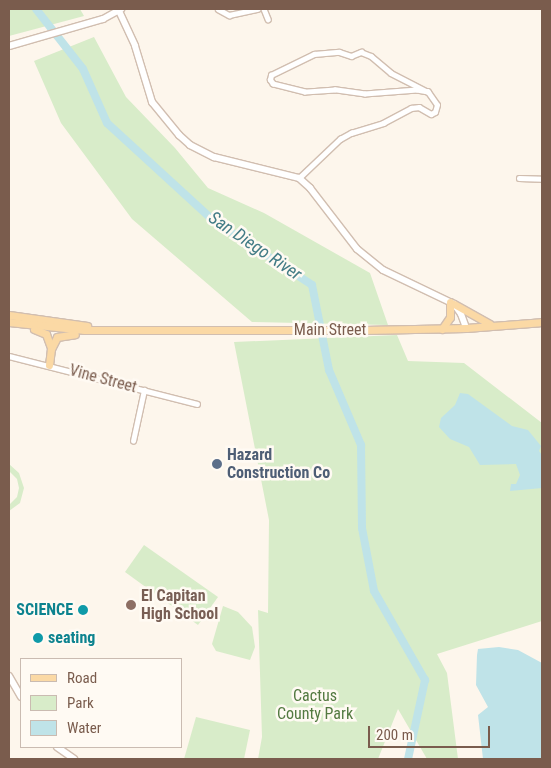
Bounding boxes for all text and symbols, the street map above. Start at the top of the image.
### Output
water label: San Diego River [204,207,306,285]
street label: Main Street [294,320,366,340]
street label: Vine Street [67,361,139,397]
place label: Hazard Construction Co [227,445,330,483]
marker: Hazard Construction Co [211,458,223,470]
place label: El Capitan High School [141,586,218,624]
marker: El Capitan High School [125,599,137,611]
place label: SCIENCE [16,600,73,620]
marker: SCIENCE [77,604,89,616]
place label: seating [48,628,95,648]
marker: seating [32,632,44,644]
legend [20,658,182,748]
text: Road [67,669,97,687]
park label: Cactus County Park [277,686,353,724]
text: Park [67,694,94,712]
scale bar [371,716,494,748]
text: Water [67,719,101,737]
text: 200 m [376,726,413,744]

